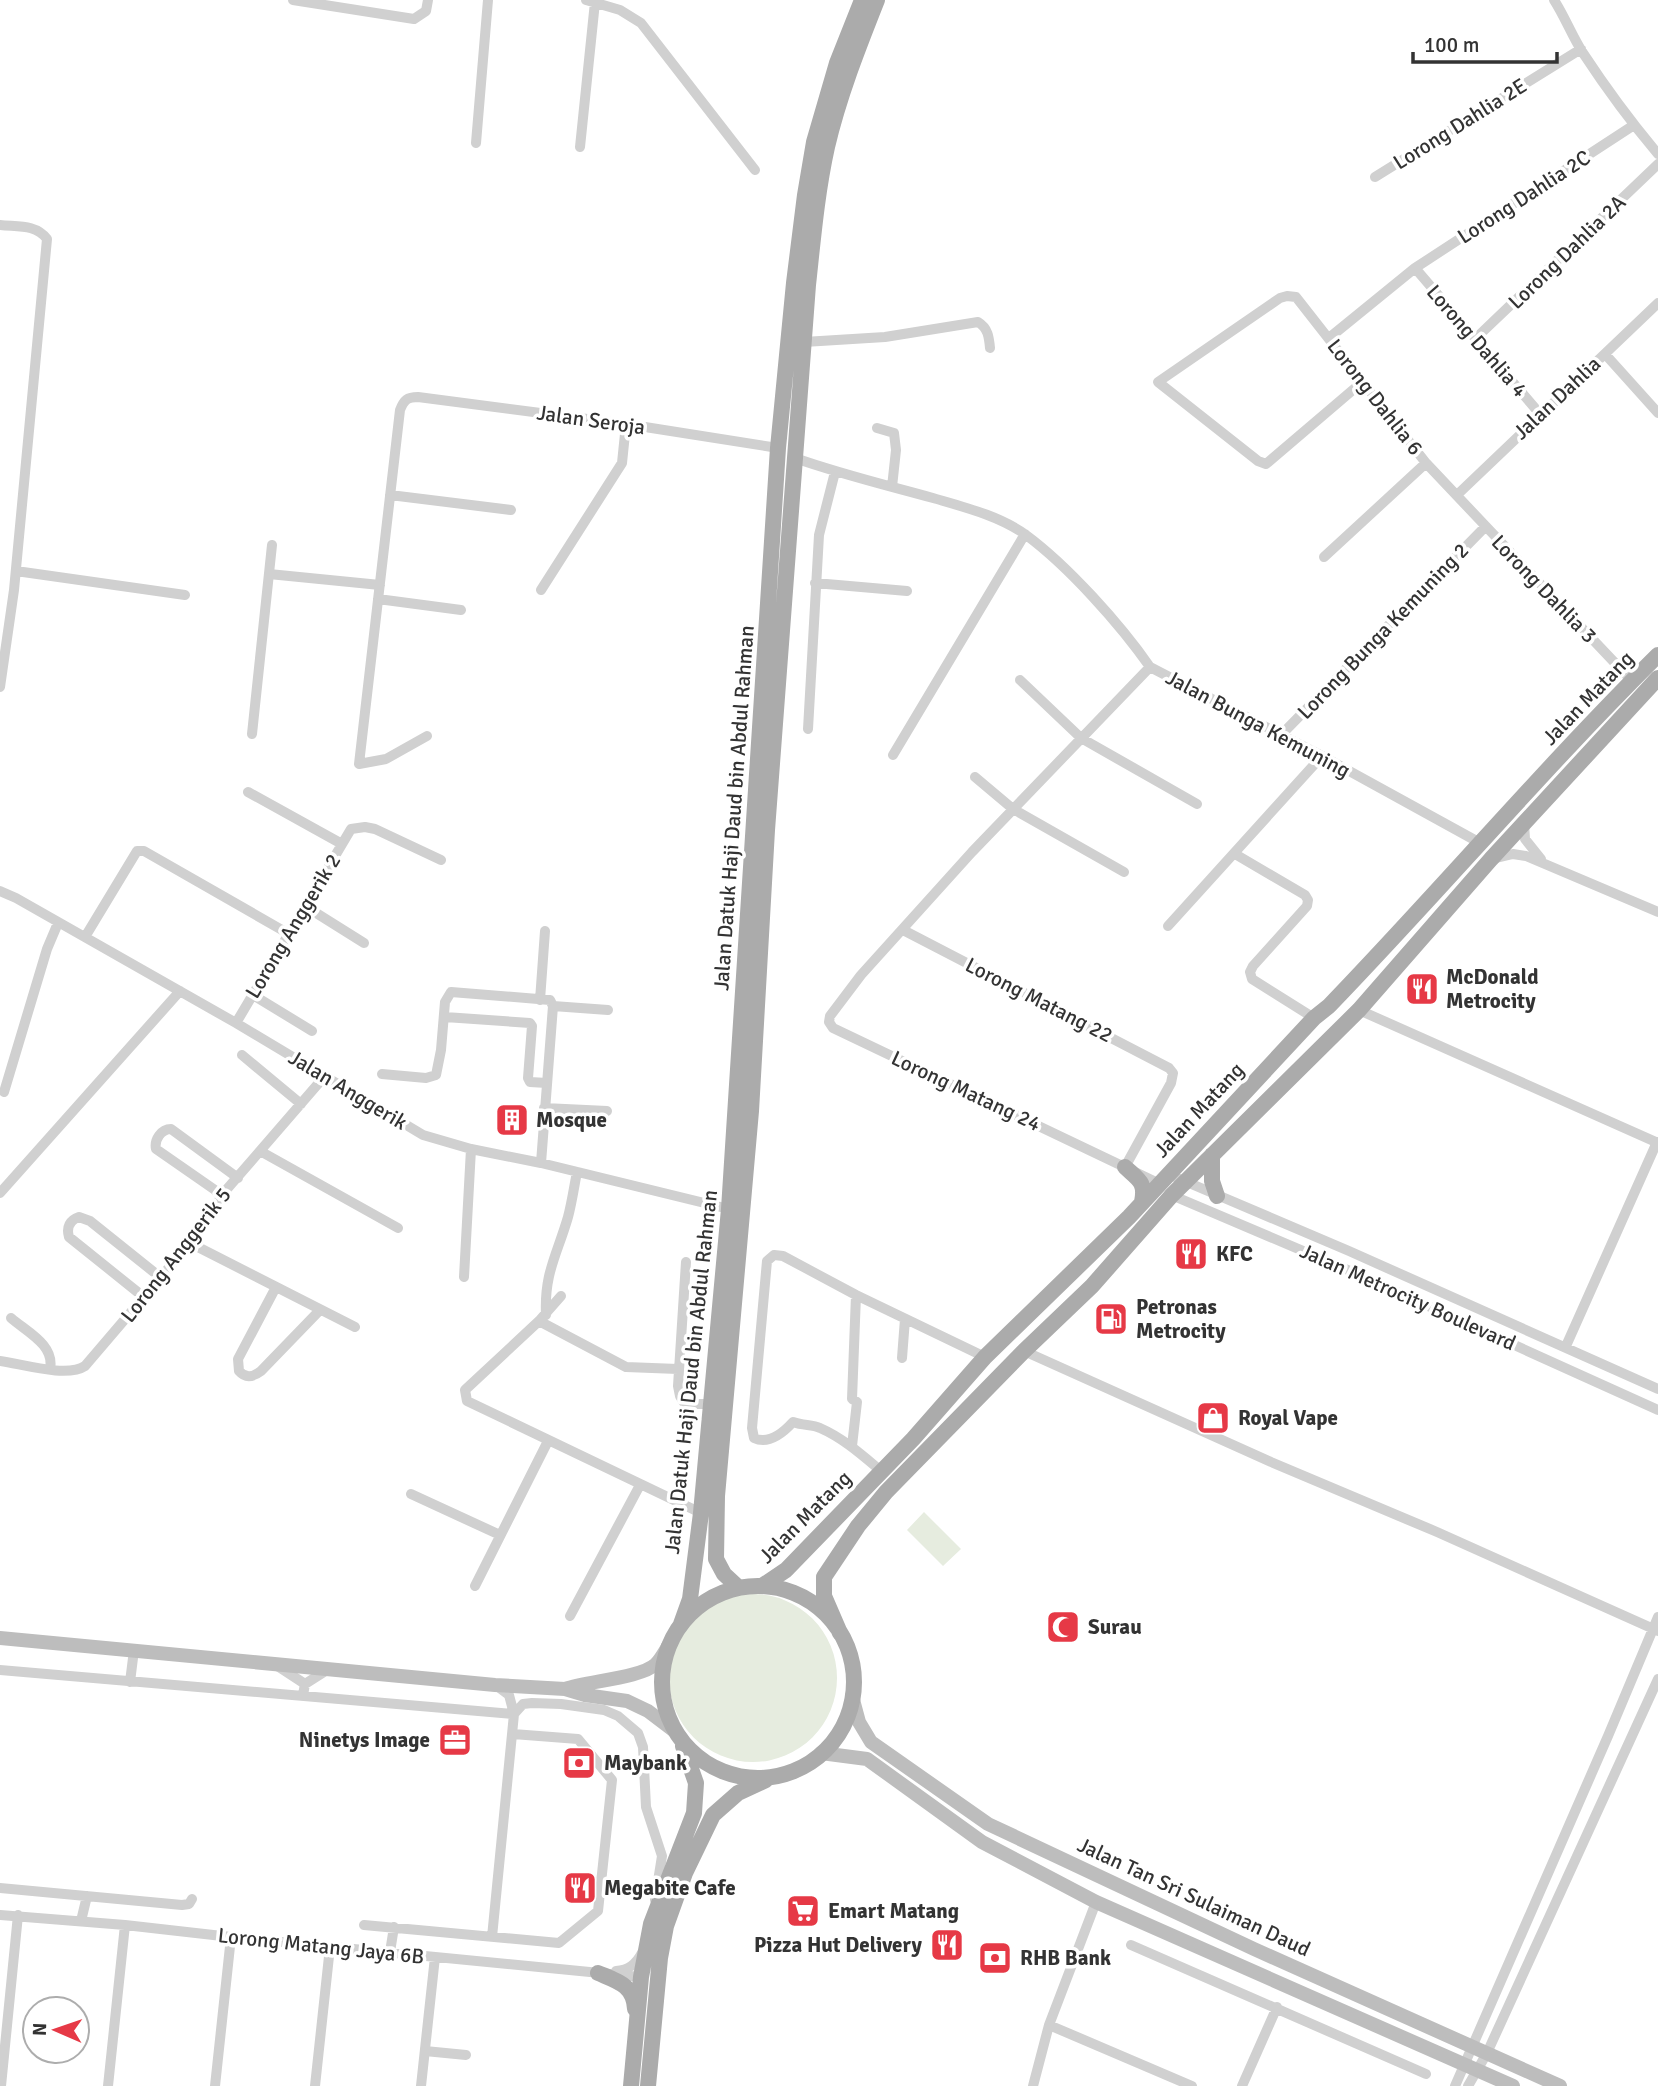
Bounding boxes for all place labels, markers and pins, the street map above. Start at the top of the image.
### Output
place label: McDonald Metrocity [1446,964,1538,1014]
restaurant icon: McDonald Metrocity [1403,970,1441,1008]
building icon: Mosque [493,1101,531,1139]
place label: Mosque [536,1107,607,1133]
restaurant icon: KFC [1172,1235,1210,1273]
place label: KFC [1216,1241,1253,1267]
place label: Petronas Metrocity [1136,1294,1226,1344]
fuel station icon: Petronas Metrocity [1092,1300,1130,1338]
shop icon: Royal Vape [1194,1399,1232,1437]
place label: Royal Vape [1238,1405,1338,1431]
mosque icon: Surau [1044,1608,1082,1646]
place label: Surau [1088,1614,1142,1640]
office icon: Ninetys Image [436,1721,474,1759]
place label: Ninetys Image [299,1727,430,1753]
bank icon: Maybank [560,1744,598,1782]
place label: Maybank [604,1750,687,1776]
restaurant icon: Megabite Cafe [561,1869,599,1907]
place label: Megabite Cafe [604,1875,736,1901]
supermarket icon: Emart Matang [784,1892,822,1930]
place label: Emart Matang [828,1898,959,1924]
restaurant icon: Pizza Hut Delivery [928,1926,966,1964]
place label: Pizza Hut Delivery [754,1932,923,1958]
bank icon: RHB Bank [976,1939,1014,1977]
place label: RHB Bank [1020,1945,1111,1971]

